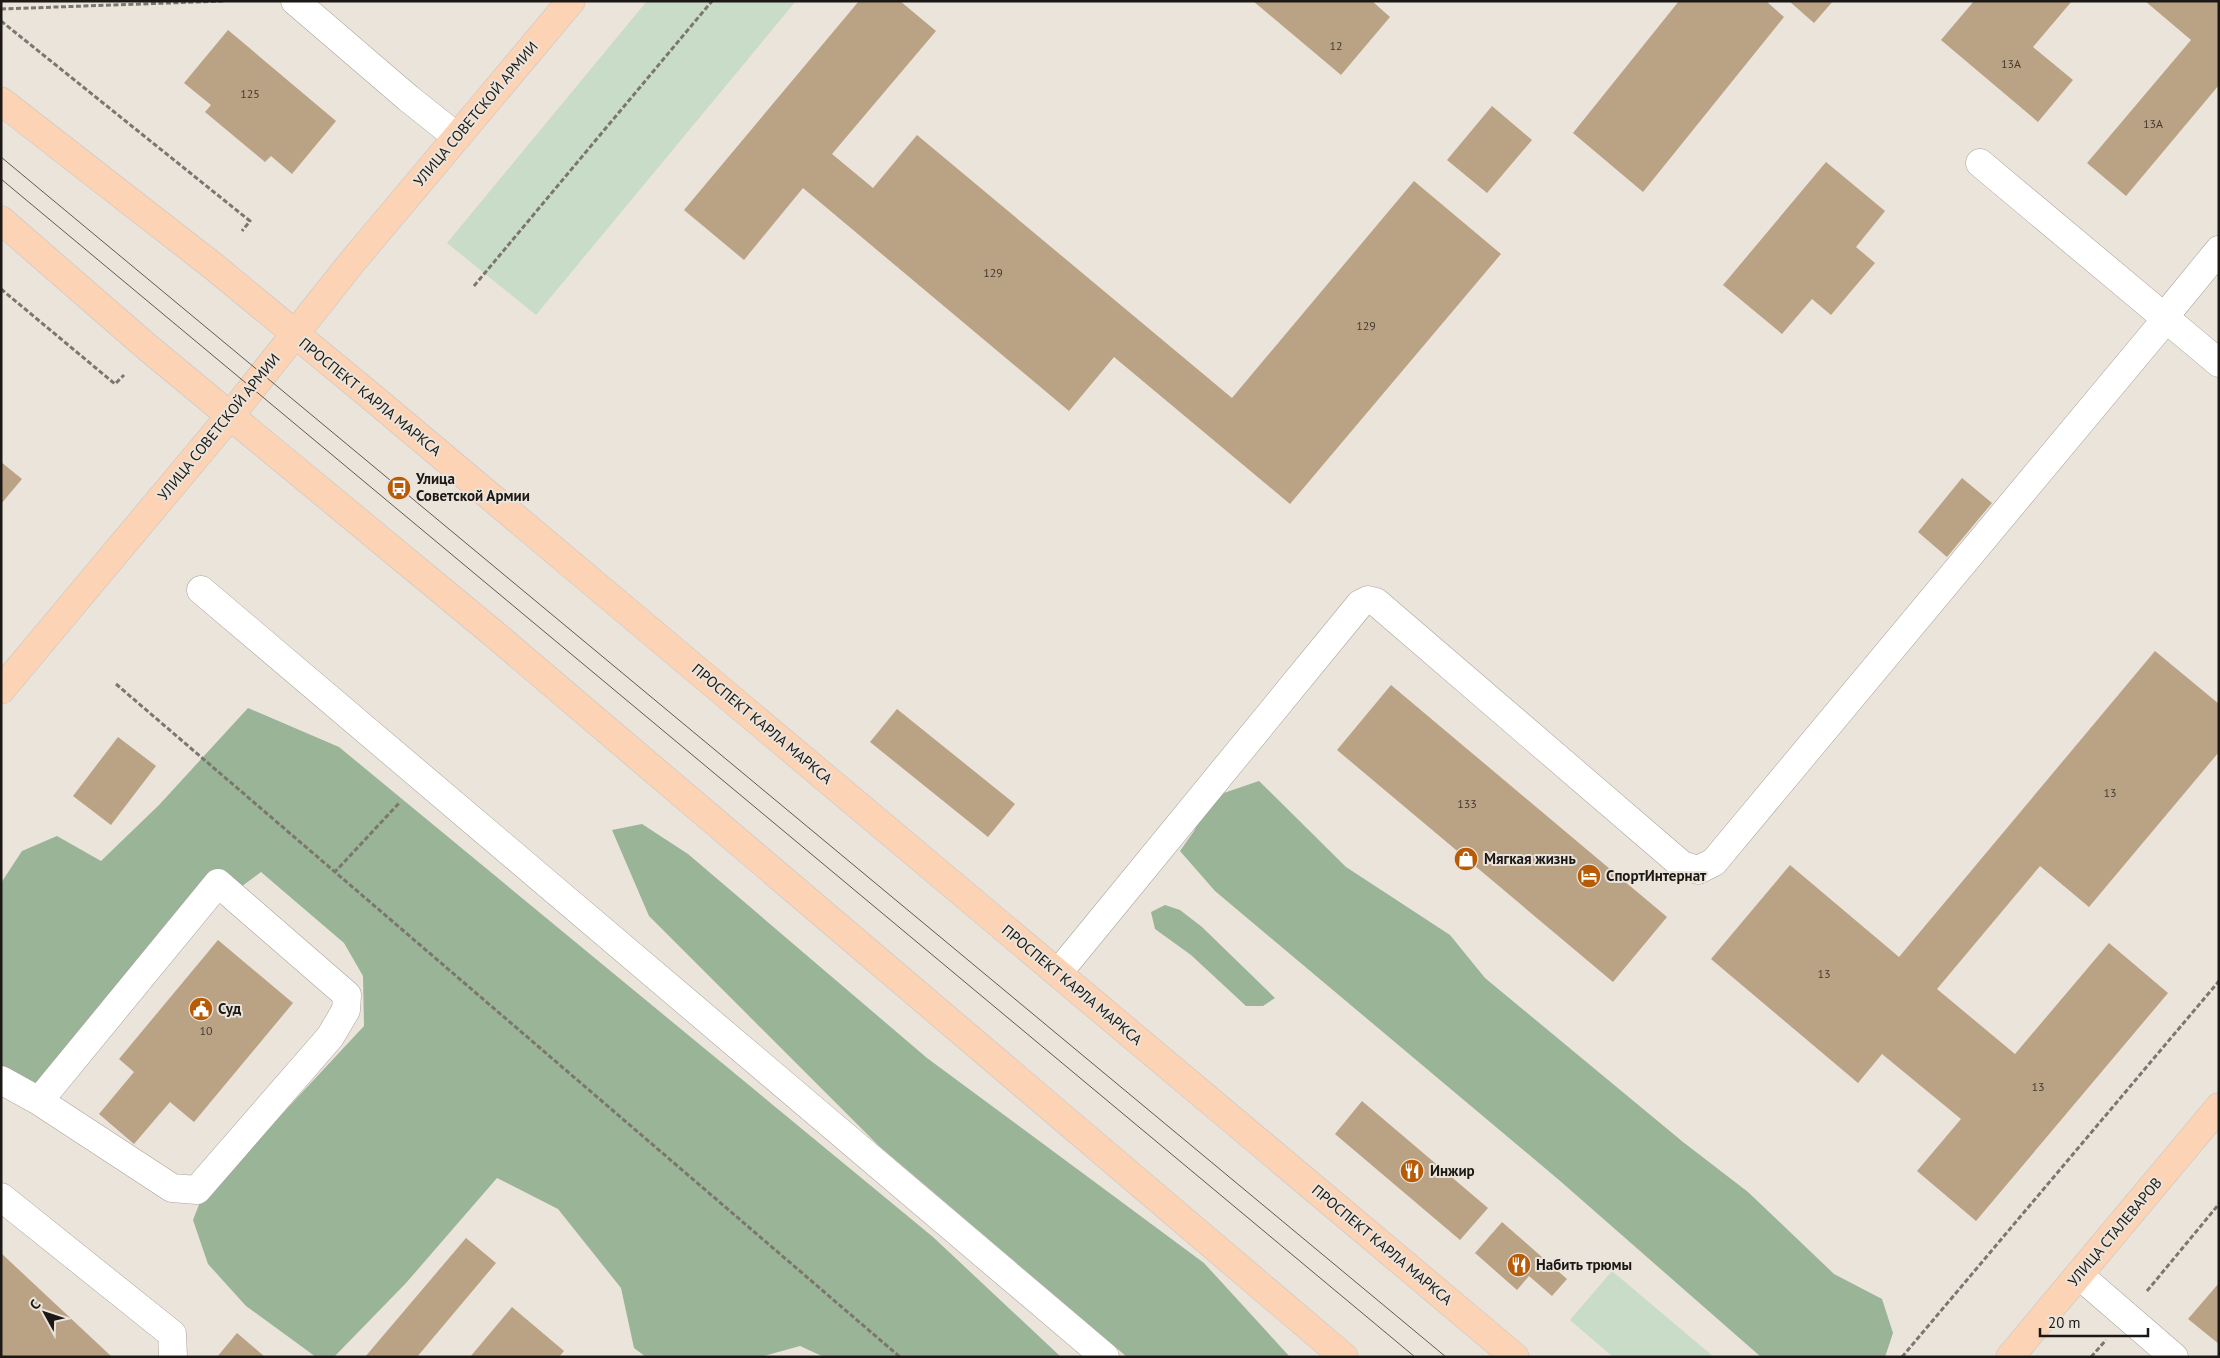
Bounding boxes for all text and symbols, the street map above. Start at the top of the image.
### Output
street label: УЛИЦА СОВЕТСКОЙ АРМИИ [409,37,542,190]
house number: 12 [1329,38,1343,53]
house number: 13А [2001,56,2021,71]
house number: 125 [240,86,260,101]
house number: 13А [2143,116,2163,131]
house number: 129 [983,265,1003,280]
house number: 129 [1356,318,1376,333]
street label: ПРОСПЕКТ КАРЛА МАРКСА [295,333,445,460]
street label: УЛИЦА СОВЕТСКОЙ АРМИИ [153,349,284,504]
place label: Улица Советской Армии [415,469,530,505]
bus stop icon: Улица Советской Армии [386,475,412,501]
street label: ПРОСПЕКТ КАРЛА МАРКСА [688,659,837,788]
house number: 13 [2103,785,2117,800]
house number: 133 [1457,796,1477,811]
shop icon: Мягкая жизнь [1453,846,1479,872]
place label: Мягкая жизнь [1484,849,1576,868]
hotel icon: СпортИнтернат [1576,863,1602,889]
place label: СпортИнтернат [1606,866,1707,885]
street label: ПРОСПЕКТ КАРЛА МАРКСА [998,920,1147,1049]
house number: 13 [1817,966,1831,981]
public building icon: Суд [188,996,214,1022]
place label: Суд [218,999,242,1018]
house number: 10 [199,1023,213,1038]
house number: 13 [2031,1079,2045,1094]
restaurant icon: Инжир [1399,1158,1425,1184]
place label: Инжир [1430,1161,1475,1180]
street label: УЛИЦА СТАЛЕВАРОВ [2064,1173,2166,1290]
street label: ПРОСПЕКТ КАРЛА МАРКСА [1308,1180,1457,1309]
restaurant icon: Набить трюмы [1506,1252,1532,1278]
place label: Набить трюмы [1536,1255,1632,1274]
north arrow [20,1288,70,1338]
text: С [26,1296,45,1313]
scale bar [2040,1306,2148,1338]
text: 20 m [2048,1313,2081,1332]

